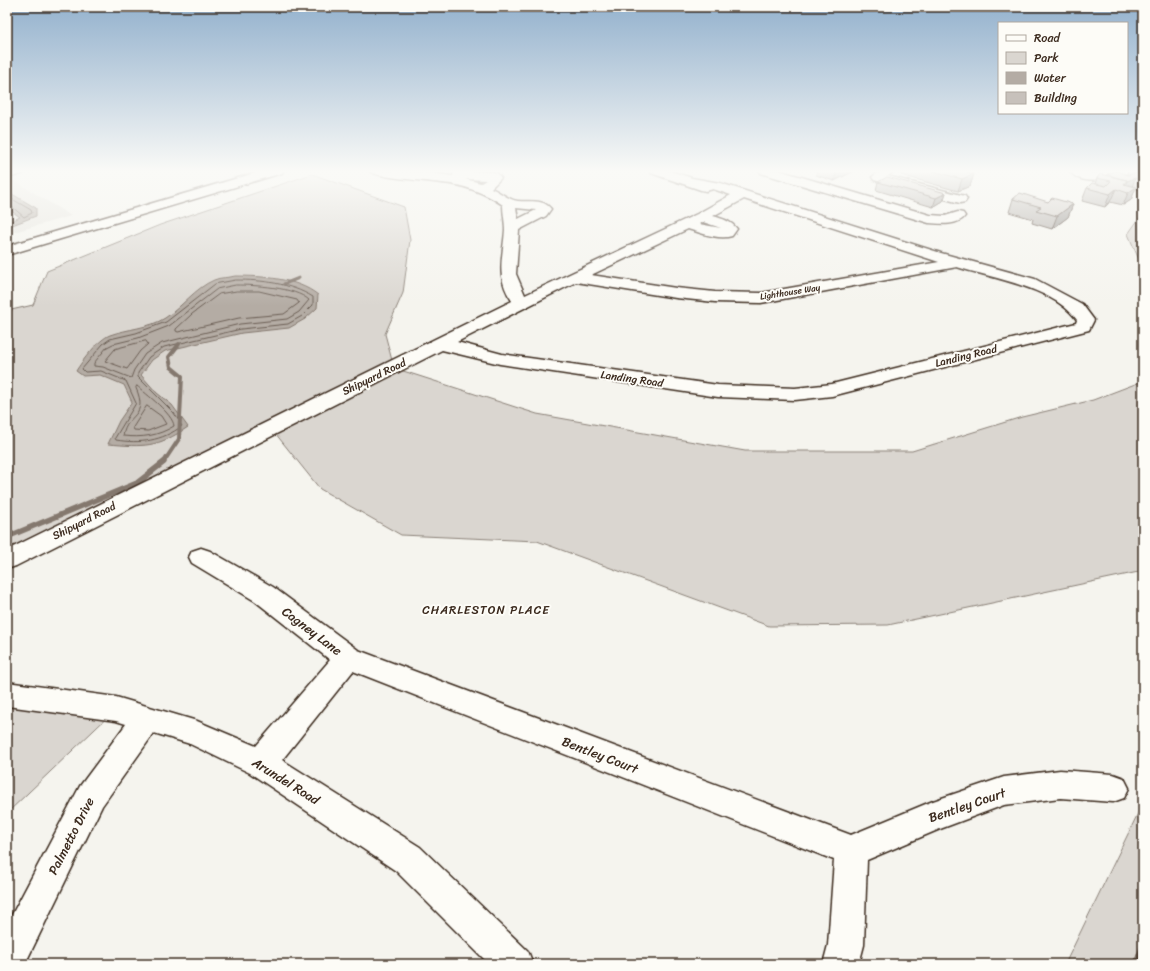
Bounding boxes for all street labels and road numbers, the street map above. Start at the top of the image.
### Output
street label: Lighthouse Way [759,279,822,305]
street label: Landing Road [933,339,1000,373]
street label: Shipyard Road [339,353,410,401]
street label: Landing Road [599,365,666,393]
street label: Shipyard Road [49,496,120,545]
street label: Cagney Lane [277,600,348,662]
street label: Bentley Court [558,730,642,780]
street label: Arundel Road [247,751,325,812]
street label: Bentley Court [925,781,1009,829]
street label: Palmetto Drive [42,793,101,879]

